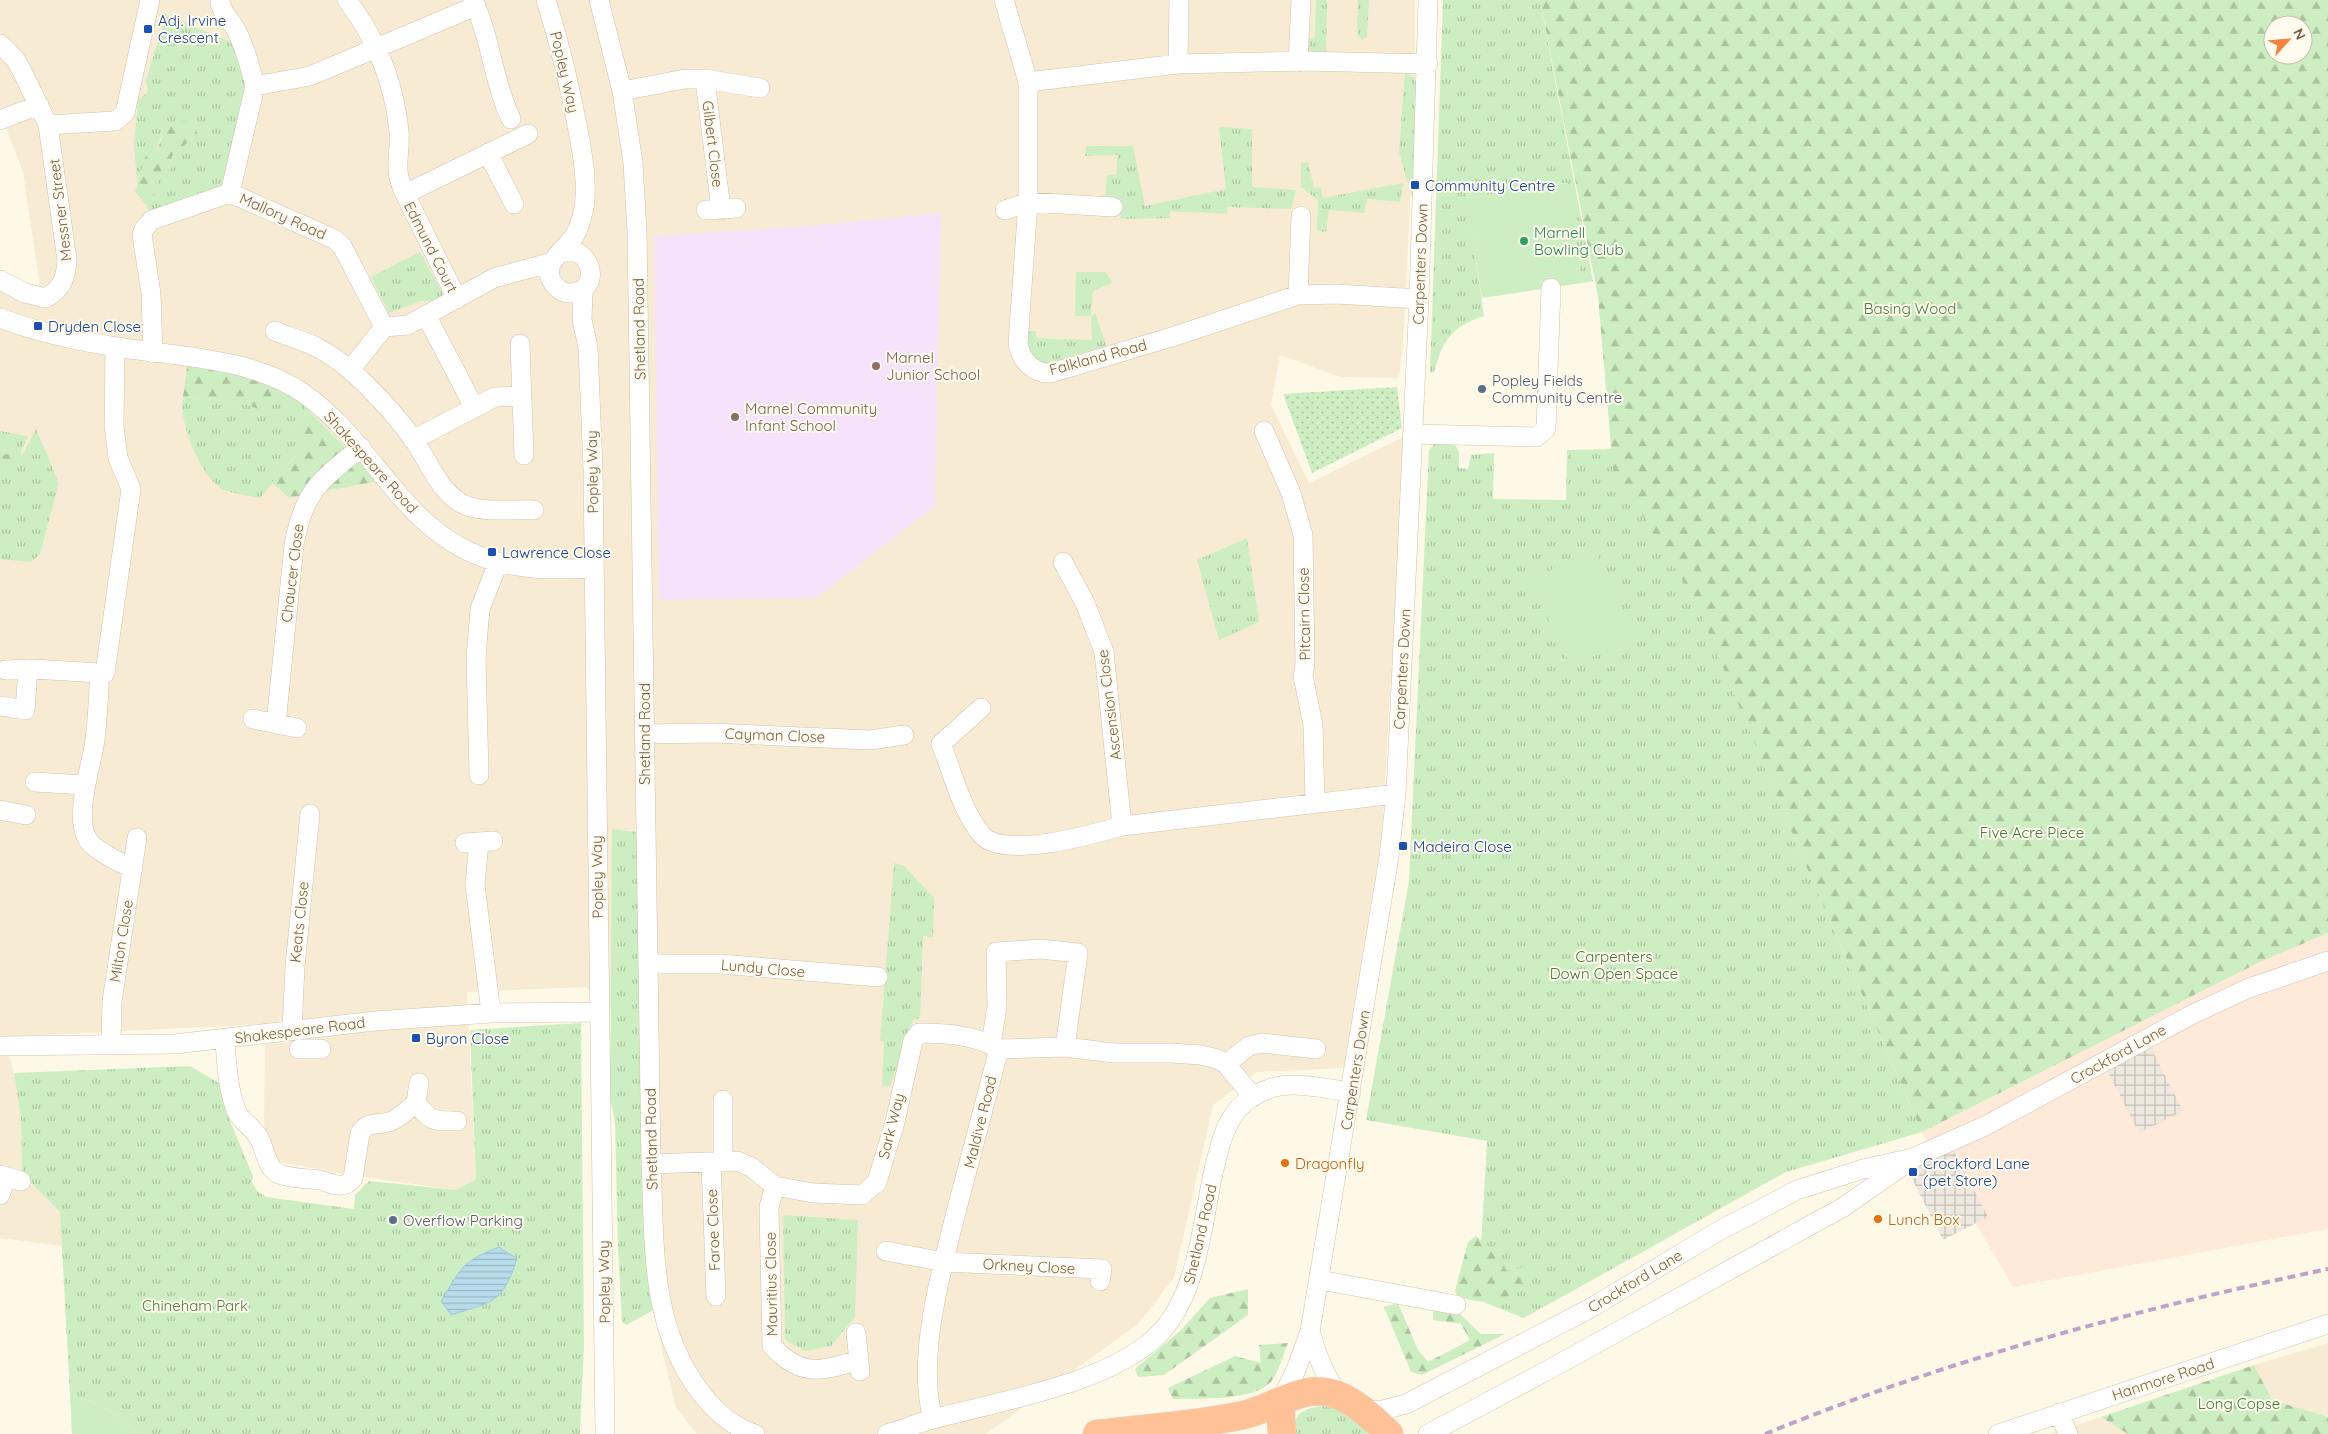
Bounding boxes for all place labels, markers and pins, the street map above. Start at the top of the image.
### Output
place label: Adj. Irvine Crescent [158,11,226,47]
marker: Adj. Irvine Crescent [142,23,154,35]
place label: Community Centre [1425,176,1555,195]
marker: Community Centre [1409,179,1421,191]
place label: Marnell Bowling Club [1534,223,1624,259]
marker: Marnell Bowling Club [1518,235,1530,247]
place label: Dryden Close [48,317,141,336]
marker: Dryden Close [32,320,44,332]
place label: Marnel Junior School [886,348,980,384]
marker: Marnel Junior School [870,360,882,372]
place label: Popley Fields Community Centre [1492,371,1622,407]
marker: Popley Fields Community Centre [1476,383,1488,395]
place label: Marnel Community Infant School [745,399,877,435]
marker: Marnel Community Infant School [729,411,741,423]
place label: Lawrence Close [502,543,611,562]
marker: Lawrence Close [486,546,498,558]
place label: Madeira Close [1413,837,1512,856]
marker: Madeira Close [1397,840,1409,852]
place label: Byron Close [426,1029,509,1048]
marker: Byron Close [410,1032,422,1044]
place label: Dragonfly [1295,1154,1365,1173]
place label: Crockford Lane (pet Store) [1923,1154,2030,1190]
marker: Dragonfly [1279,1157,1291,1169]
marker: Crockford Lane (pet Store) [1907,1166,1919,1178]
place label: Lunch Box [1888,1210,1959,1229]
place label: Overflow Parking [403,1211,523,1230]
marker: Lunch Box [1872,1213,1884,1225]
marker: Overflow Parking [387,1214,399,1226]

